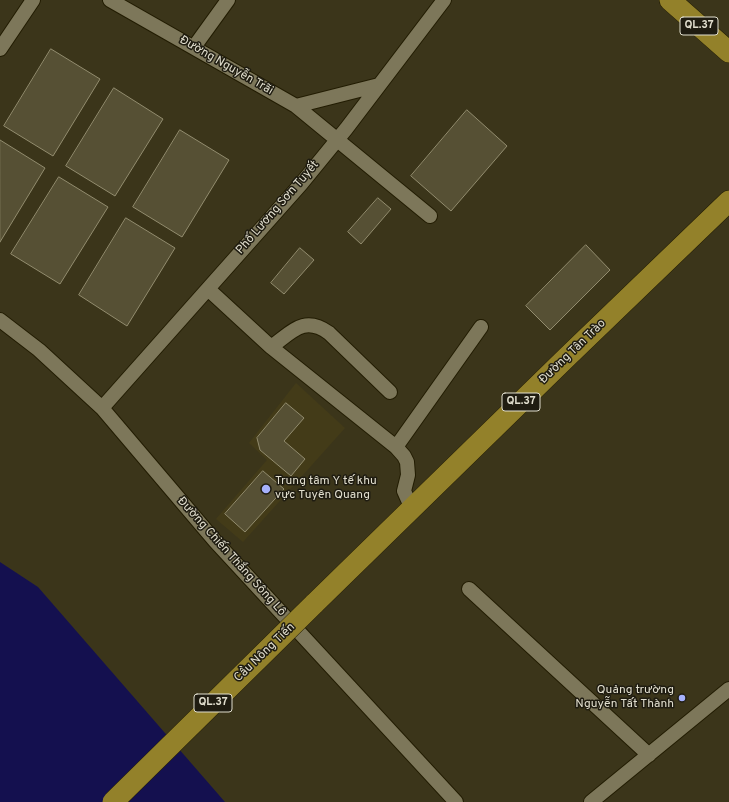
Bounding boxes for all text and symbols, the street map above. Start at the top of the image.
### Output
road number: QL.37 [680,17,718,35]
street label: Đường Nguyễn Trãi [177,33,275,99]
street label: Phố Lương Sơn Tuyết [234,158,322,258]
street label: Đường Tân Trào [537,317,609,387]
road number: QL.37 [502,393,540,411]
place label: Trung tâm Y tế khu vực Tuyên Quang [275,475,377,503]
marker: Trung tâm Y tế khu vực Tuyên Quang [260,483,272,495]
street label: Đường Chiến Thắng Sông Lô [174,495,288,619]
street label: Cầu Nông Tiến [232,620,298,686]
place label: Quảng trường Nguyễn Tất Thành [575,684,674,712]
marker: Quảng trường Nguyễn Tất Thành [677,693,687,703]
road number: QL.37 [194,694,232,712]

